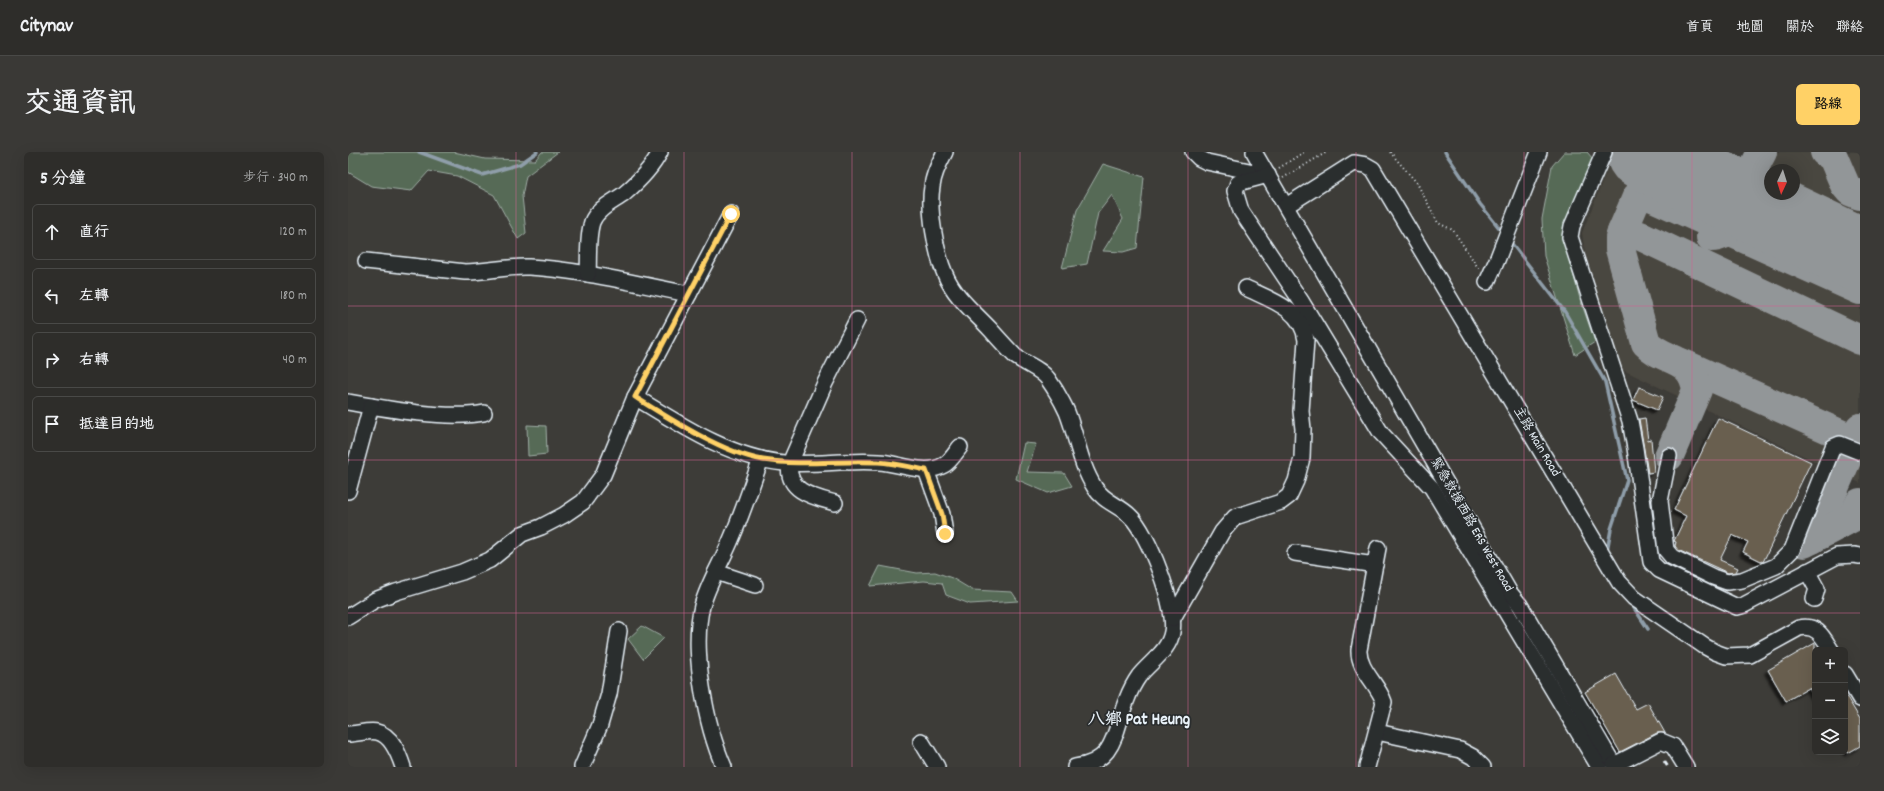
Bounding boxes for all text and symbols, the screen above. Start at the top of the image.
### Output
text: Citynav [20,14,73,41]
text: 首頁 [1686,18,1714,38]
text: 地圖 [1736,18,1764,38]
text: 關於 [1786,18,1814,38]
text: 聯絡 [1836,18,1864,38]
button: 路線 [1796,84,1860,125]
text: 交通資訊 [24,86,136,126]
north arrow [1764,164,1800,200]
text: 5 分鐘 [40,168,86,192]
text: 步行 · 340 m [243,169,308,188]
route start [722,205,740,223]
icon: ahead [41,221,63,243]
text: 直行 [79,222,109,244]
text: 120 m [279,223,307,242]
icon: left [41,285,63,307]
text: 左轉 [79,286,109,308]
text: 180 m [280,287,307,306]
icon: right [41,349,63,371]
text: 右轉 [79,350,109,372]
text: 40 m [283,351,307,370]
street label: 主路 Main Road [1508,404,1564,480]
icon: arrive [41,413,63,435]
text: 抵達目的地 [79,414,154,436]
street label: 緊急救援西路 ERS West Road [1425,454,1517,596]
route end [936,525,954,543]
map controls [1812,647,1848,755]
button: + [1812,647,1848,683]
button: − [1812,683,1848,719]
district label: 八鄉 Pat Heung [1088,709,1190,733]
button: layers [1812,719,1848,755]

